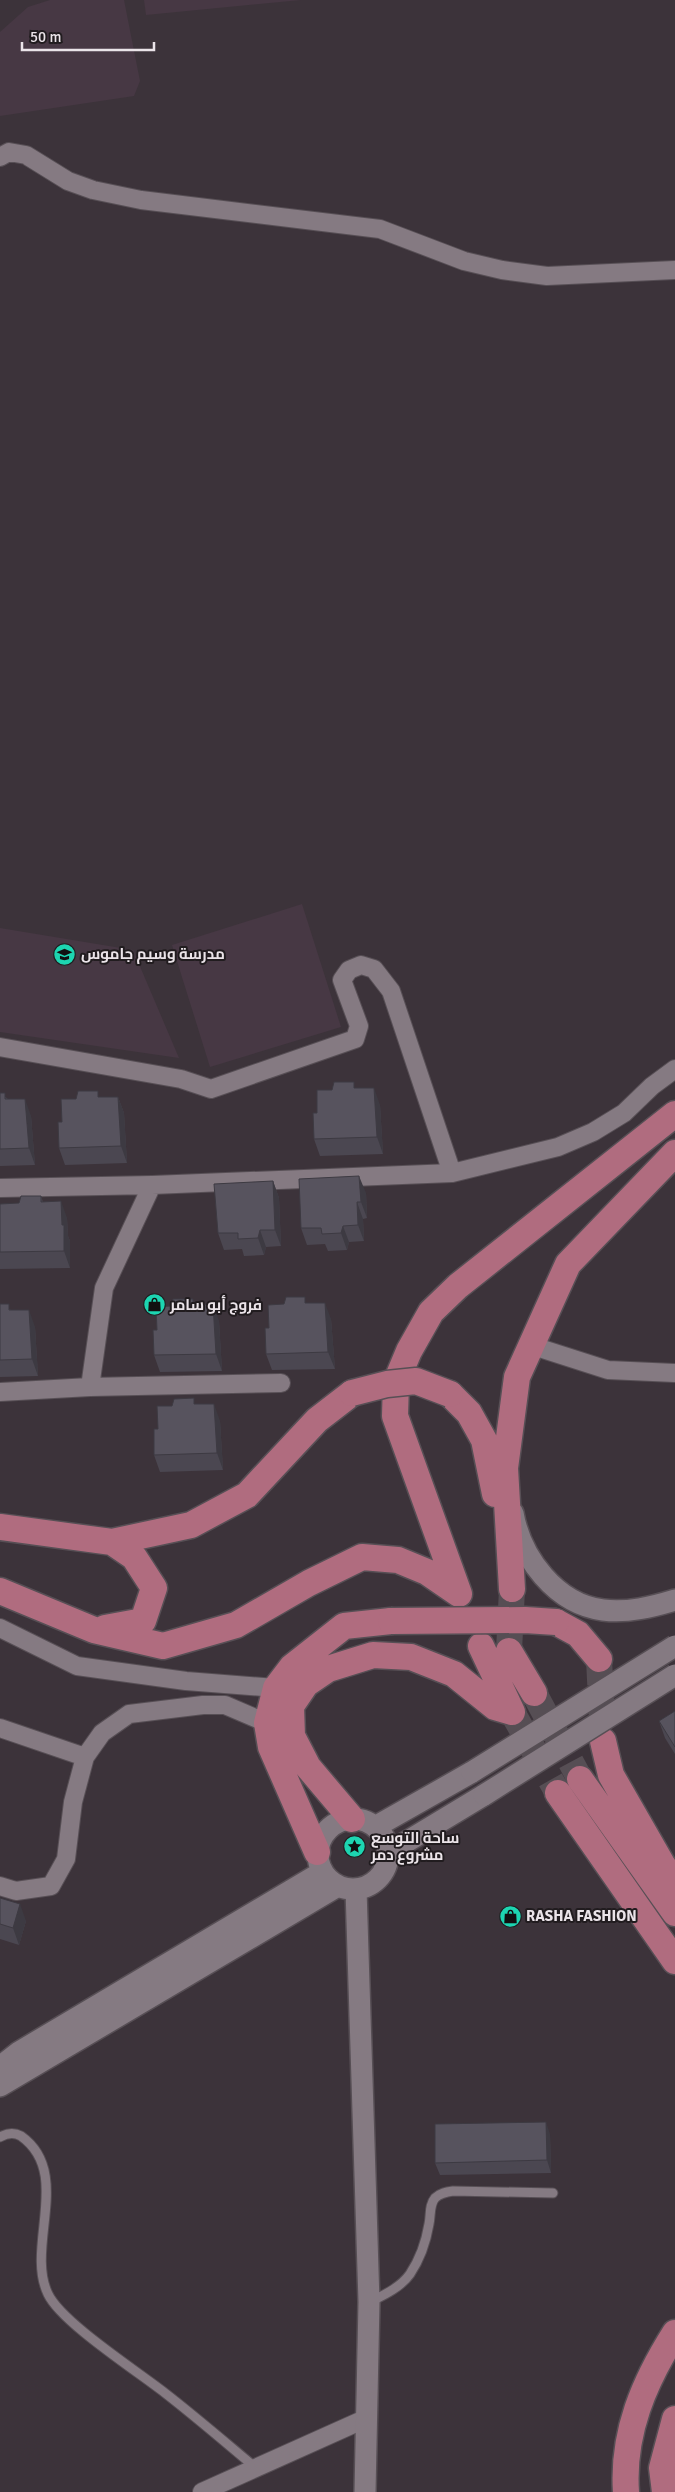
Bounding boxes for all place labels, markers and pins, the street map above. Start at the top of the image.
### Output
school or university icon: مدرسة وسيم جاموس [53,942,77,966]
place label: مدرسة وسيم جاموس [81,945,225,964]
shop icon: فروج أبو سامر [142,1293,166,1317]
place label: فروج أبو سامر [169,1295,262,1315]
place label: ساحة التوسع مشروع دمر [370,1829,460,1865]
place icon: ساحة التوسع مشروع دمر [343,1835,367,1859]
shop icon: RASHA FASHION [498,1904,522,1928]
place label: RASHA FASHION [526,1907,637,1925]

